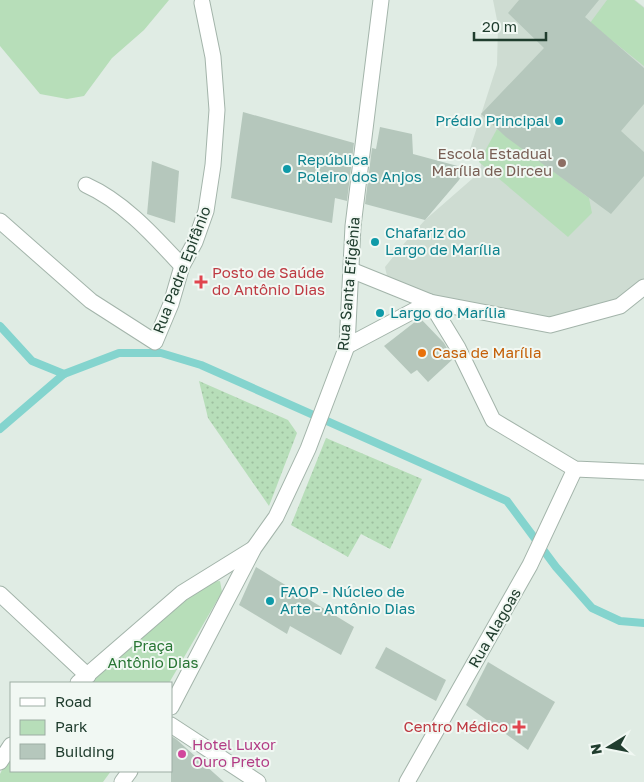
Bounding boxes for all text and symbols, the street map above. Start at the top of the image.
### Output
scale bar [474,10,546,42]
text: 20 m [482,17,517,35]
place label: Prédio Principal [435,111,549,129]
marker: Prédio Principal [553,115,565,127]
place label: Escola Estadual Marília de Dirceu [432,144,552,179]
place label: República Poleiro dos Anjos [297,150,422,185]
marker: Escola Estadual Marília de Dirceu [556,157,568,169]
marker: República Poleiro dos Anjos [281,163,293,175]
street label: Rua Padre Epifânio [148,203,214,336]
street label: Rua Santa Efigênia [333,216,363,352]
place label: Chafariz do Largo de Marília [385,223,500,258]
marker: Chafariz do Largo de Marília [369,236,381,248]
place label: Posto de Saúde do Antônio Dias [212,263,325,298]
marker: Posto de Saúde do Antônio Dias [194,275,208,289]
place label: Largo do Marília [390,303,506,321]
marker: Largo do Marília [374,307,386,319]
place label: Casa de Marília [432,343,541,361]
marker: Casa de Marília [416,347,428,359]
place label: FAOP - Núcleo de Arte - Antônio Dias [280,582,415,617]
street label: Rua Alagoas [464,584,524,670]
marker: FAOP - Núcleo de Arte - Antônio Dias [264,595,276,607]
park label: Praça Antônio Dias [107,636,199,671]
legend [10,682,172,772]
text: Road [55,692,92,710]
text: Park [55,717,88,735]
place label: Centro Médico [404,717,508,735]
marker: Centro Médico [512,720,526,734]
north arrow [584,722,634,772]
place label: Hotel Luxor Ouro Preto [192,735,276,770]
text: Building [55,742,115,760]
text: N [586,743,605,756]
marker: Hotel Luxor Ouro Preto [176,748,188,760]

